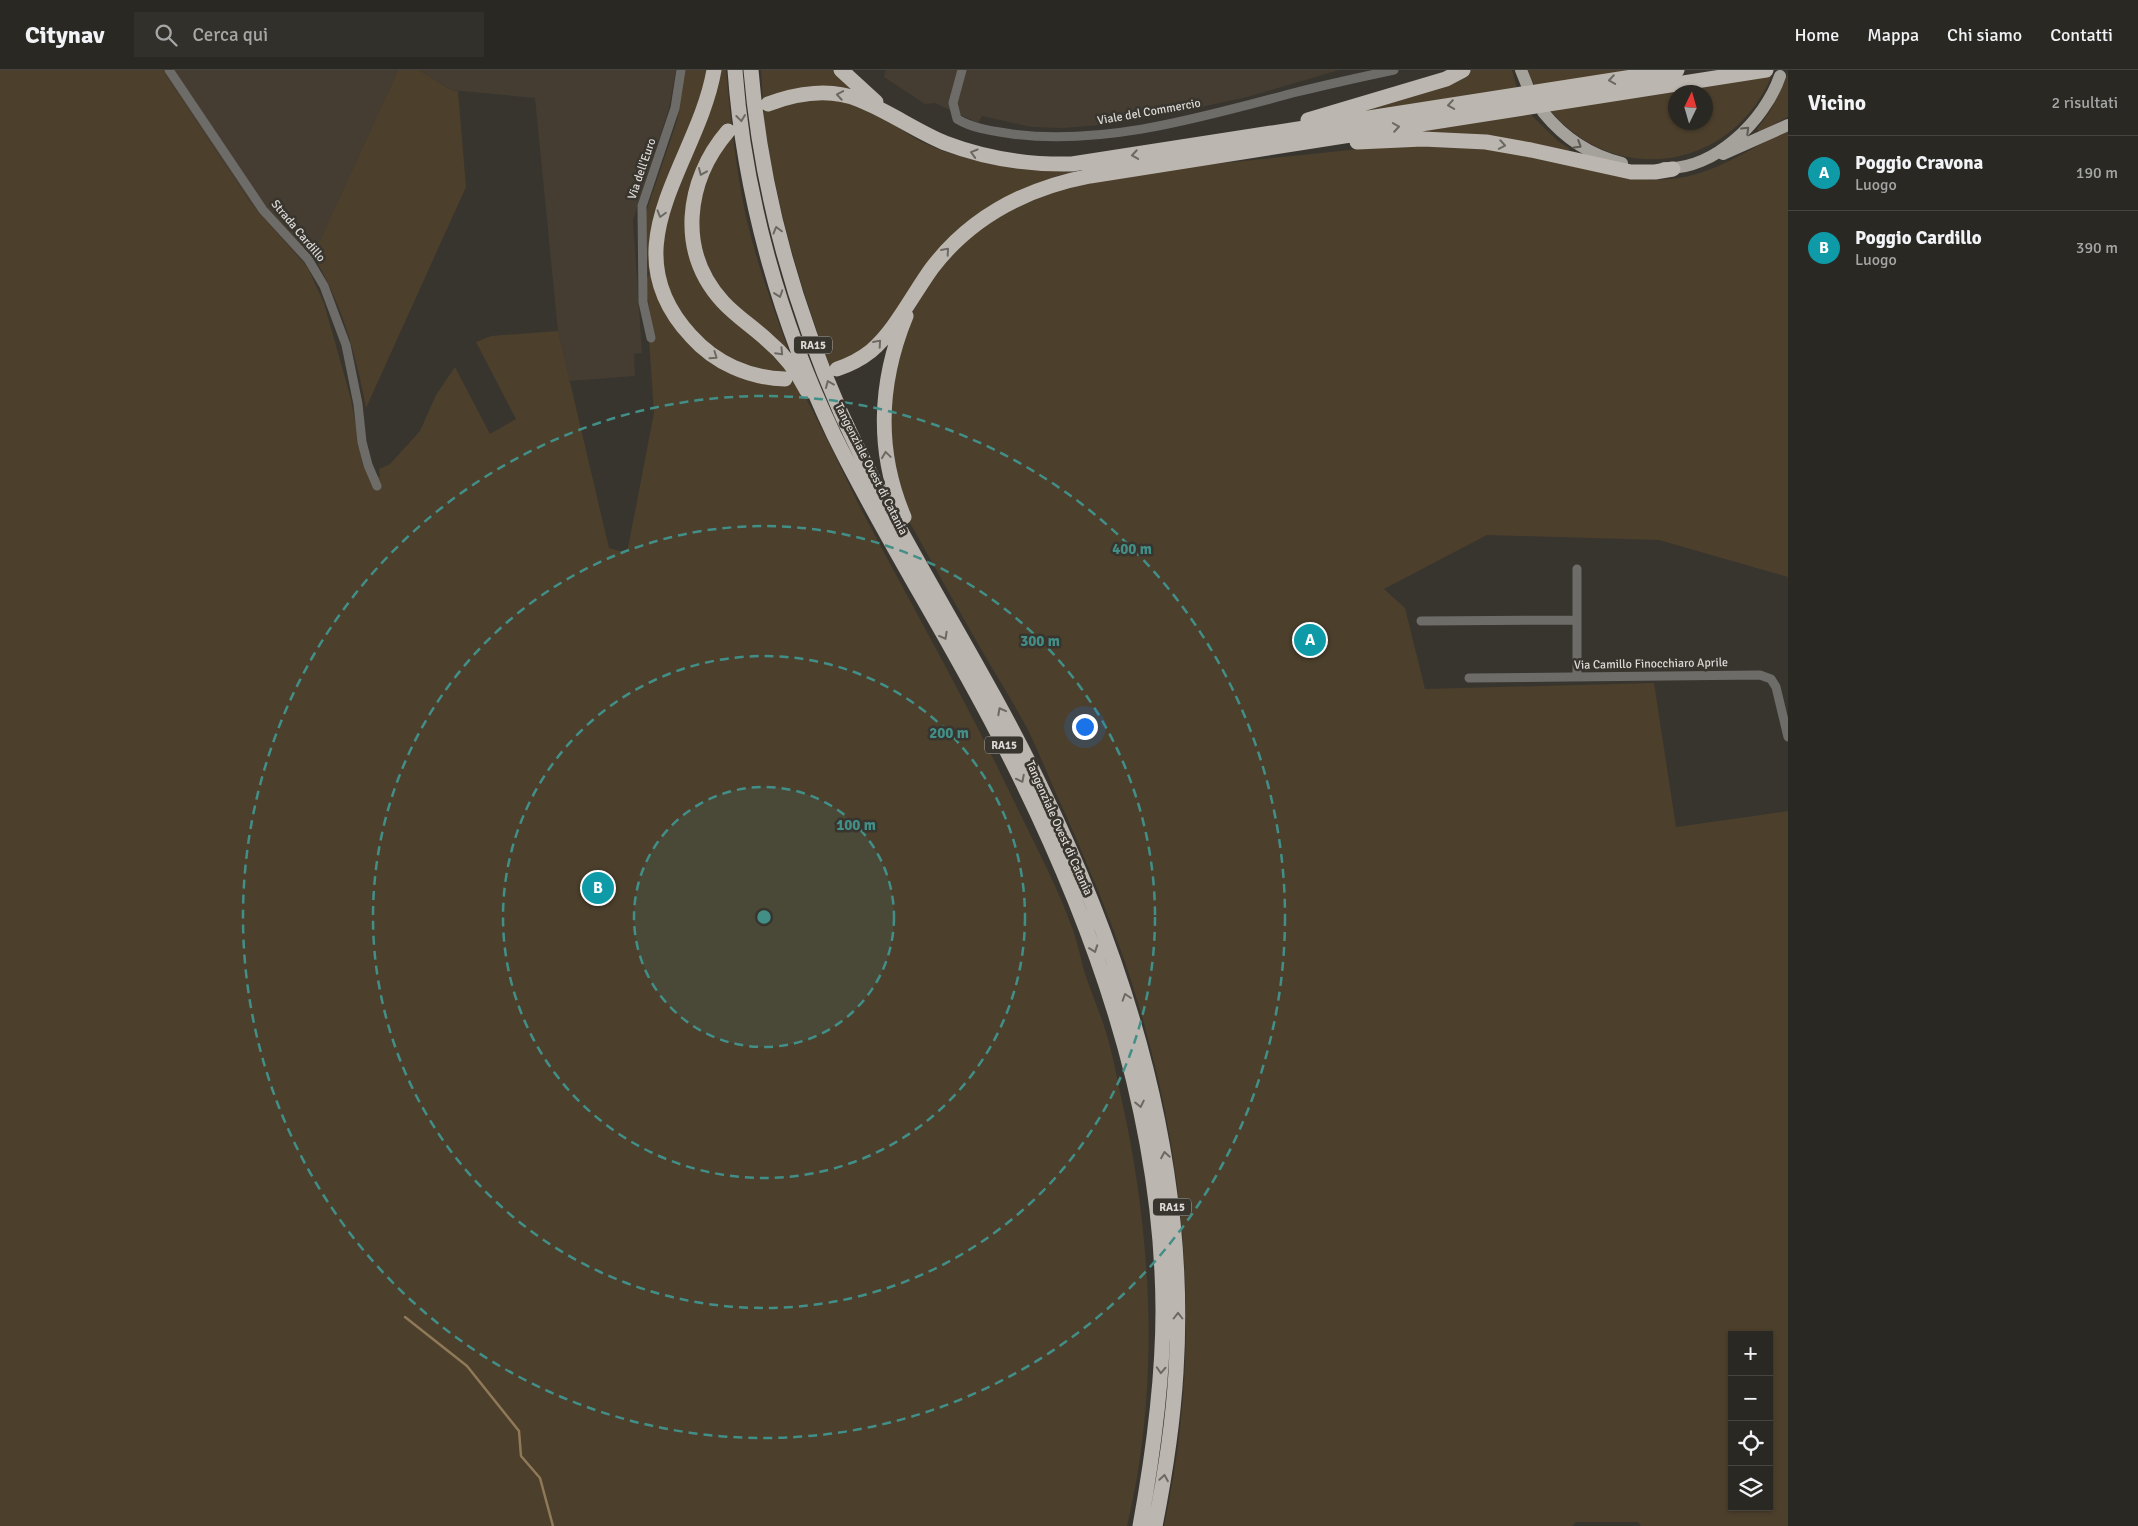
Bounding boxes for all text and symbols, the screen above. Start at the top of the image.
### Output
search box [134,12,484,57]
text: Citynav [25,20,104,50]
icon: search [152,21,180,49]
text: Cerca qui [192,23,268,47]
text: Home [1794,24,1839,46]
text: Mappa [1867,24,1919,46]
text: Chi siamo [1947,24,2022,46]
text: Contatti [2050,24,2113,46]
one-way arrow [1607,75,1616,85]
north arrow [1668,85,1713,130]
text: Vicino [1808,90,1866,116]
one-way arrow [836,91,845,101]
text: 2 risultati [2052,93,2118,113]
street label: Viale del Commercio [1096,96,1202,128]
one-way arrow [1447,100,1455,110]
one-way arrow [735,115,746,123]
one-way arrow [1391,123,1400,133]
one-way arrow [1740,127,1749,136]
street label: Via dell'Euro [625,136,659,202]
one-way arrow [1497,139,1506,149]
one-way arrow [1573,139,1582,148]
one-way arrow [971,148,979,158]
one-way arrow [1131,149,1139,160]
text: Poggio Cravona [1855,151,1983,175]
text: A [1819,163,1829,183]
text: 190 m [2076,163,2118,183]
one-way arrow [697,167,708,176]
text: Luogo [1855,175,1897,195]
street label: Strada Cardillo [268,197,328,265]
one-way arrow [656,209,666,217]
text: Poggio Cardillo [1855,226,1982,250]
one-way arrow [773,227,783,235]
text: B [1819,238,1829,258]
text: 390 m [2076,238,2118,258]
one-way arrow [941,248,950,257]
text: Luogo [1855,250,1897,270]
one-way arrow [773,289,783,298]
road number: RA15 [794,336,832,354]
one-way arrow [872,340,881,349]
one-way arrow [774,347,783,356]
one-way arrow [708,350,718,359]
one-way arrow [824,380,835,389]
street label: Tangenziale Ovest di Catania [831,401,911,537]
one-way arrow [881,451,891,460]
text: 400 m [1112,540,1152,558]
pin: A [1294,621,1326,659]
one-way arrow [938,630,948,639]
text: 300 m [1020,632,1060,650]
street label: Via Camillo Finocchiaro Aprile [1574,655,1728,673]
one-way arrow [997,708,1007,717]
your location [1072,714,1098,740]
text: 200 m [929,724,969,742]
road number: RA15 [985,736,1023,754]
street label: Tangenziale Ovest di Catania [1022,758,1096,898]
one-way arrow [1015,774,1025,783]
text: 100 m [836,816,876,834]
pin: B [582,869,614,907]
centre of rings [755,908,773,926]
one-way arrow [1088,944,1098,953]
one-way arrow [1122,993,1132,1002]
one-way arrow [1134,1100,1144,1109]
one-way arrow [1160,1150,1170,1159]
road number: RA15 [1153,1198,1191,1216]
one-way arrow [1173,1312,1183,1320]
map controls [1728,1331,1773,1511]
button: + [1728,1331,1773,1376]
one-way arrow [1155,1367,1166,1375]
button: − [1728,1376,1773,1421]
button: locate [1728,1421,1773,1466]
button: layers [1728,1466,1773,1511]
one-way arrow [1158,1474,1169,1482]

